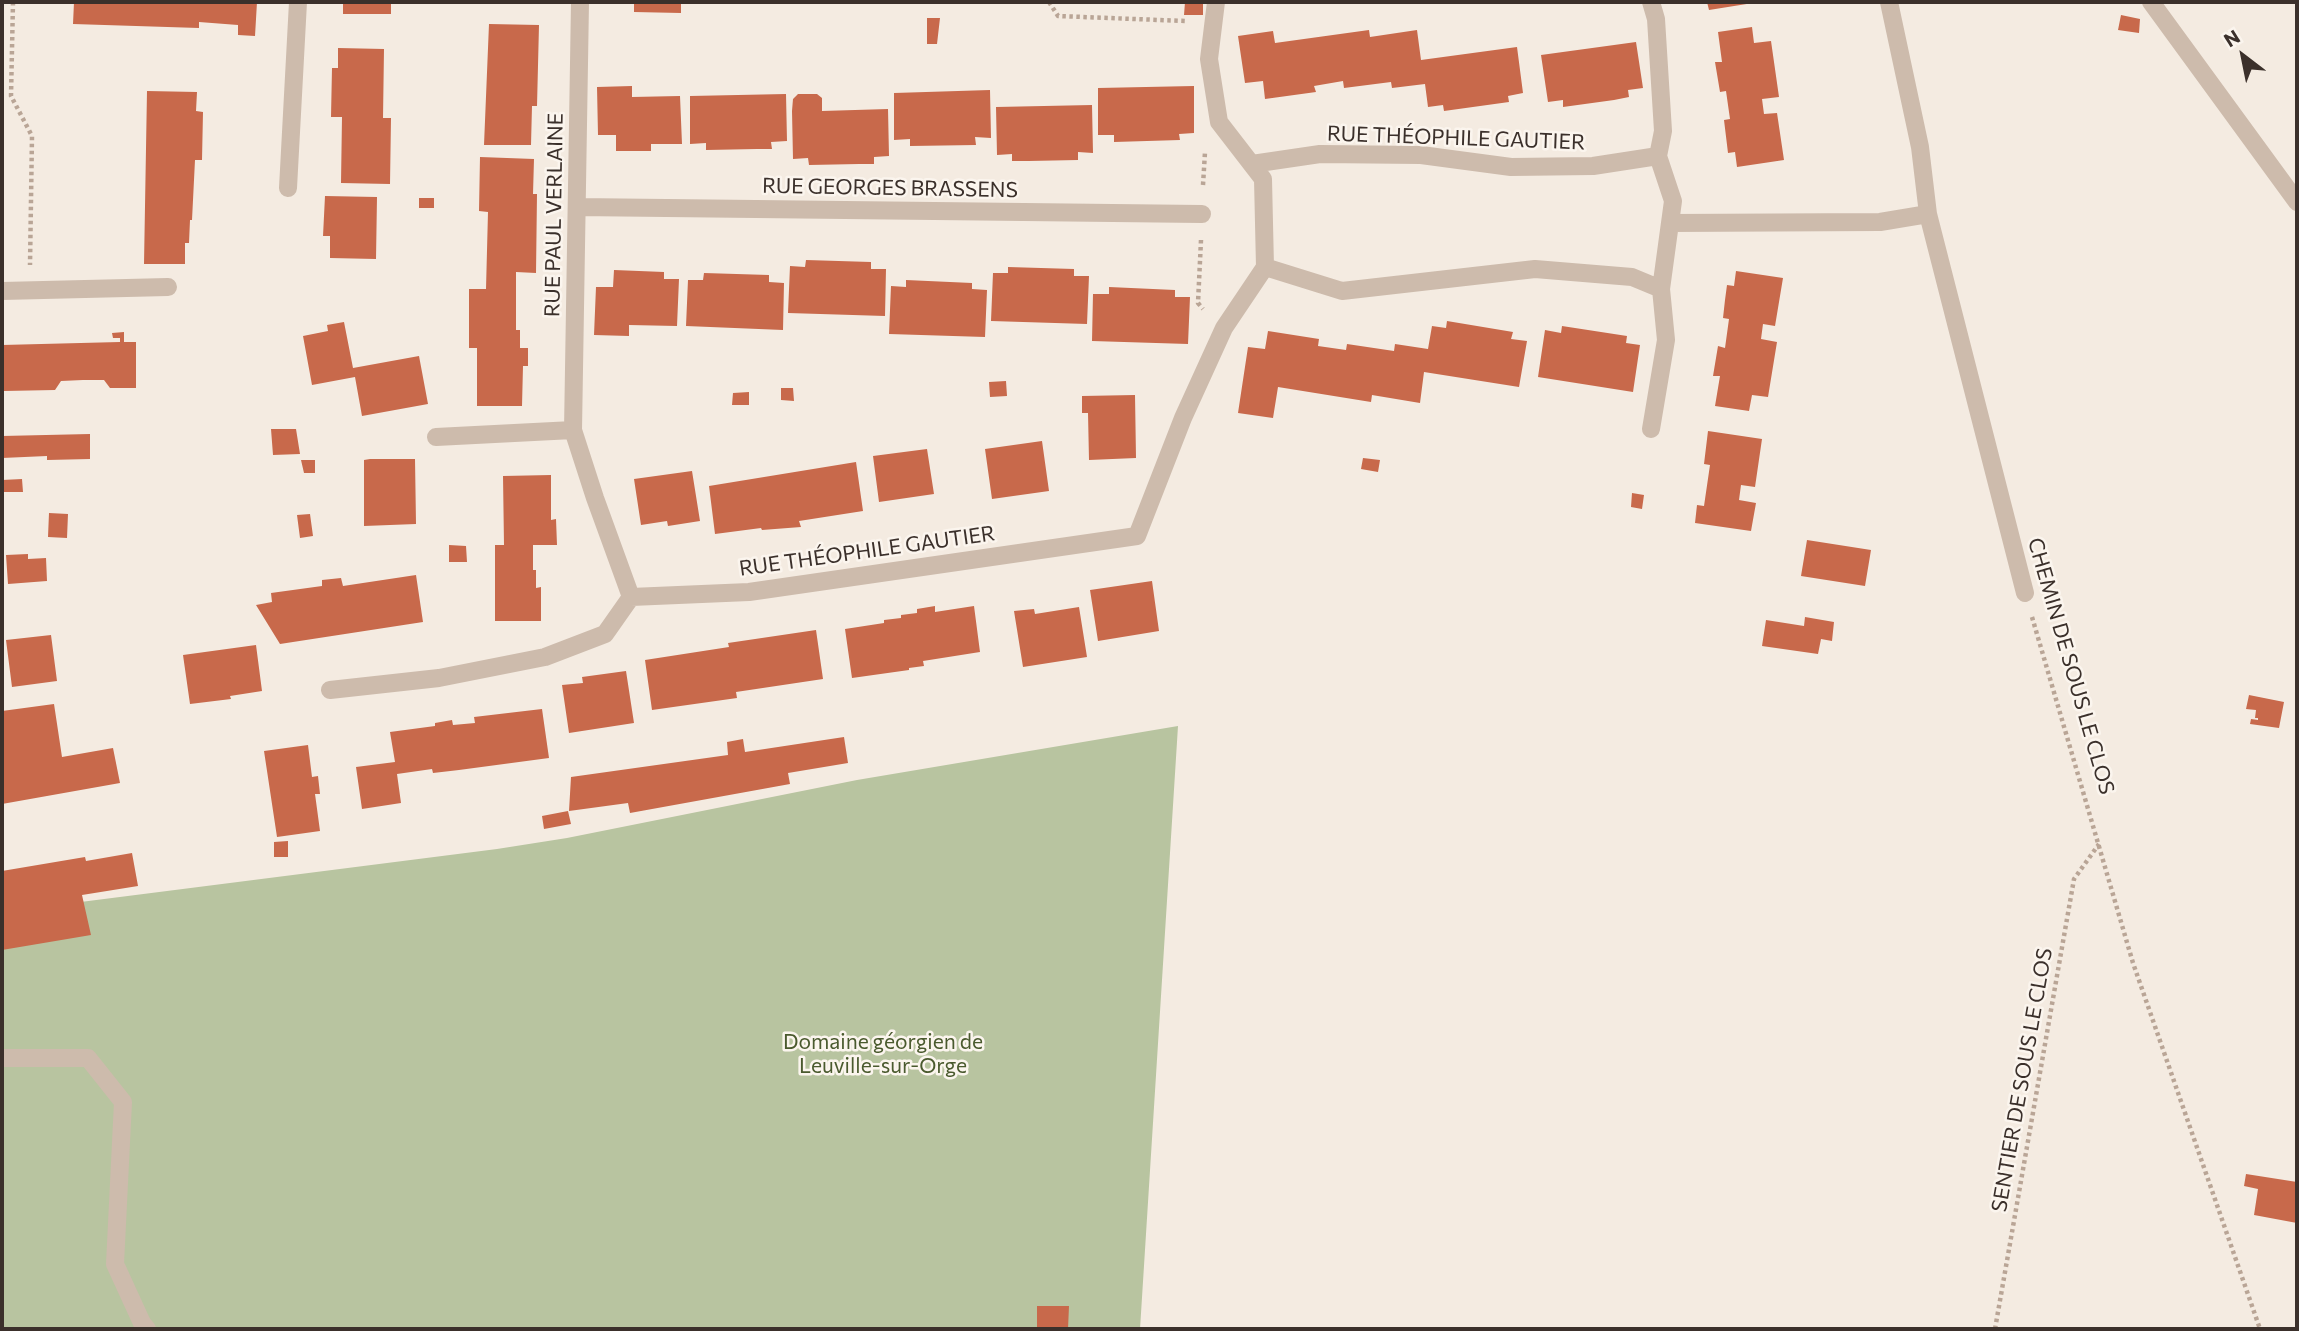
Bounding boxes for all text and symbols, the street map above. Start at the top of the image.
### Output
north arrow [2208,21,2278,91]
text: N [2219,24,2244,51]
street label: RUE PAUL VERLAINE [540,113,568,317]
street label: RUE THÉOPHILE GAUTIER [1327,121,1585,155]
street label: RUE GEORGES BRASSENS [762,173,1018,203]
street label: RUE THÉOPHILE GAUTIER [737,521,997,581]
street label: CHEMIN DE SOUS LE CLOS [2022,535,2120,797]
street label: SENTIER DE SOUS LE CLOS [1986,946,2058,1214]
park label: Domaine géorgien de Leuville-sur-Orge [783,1029,983,1079]

